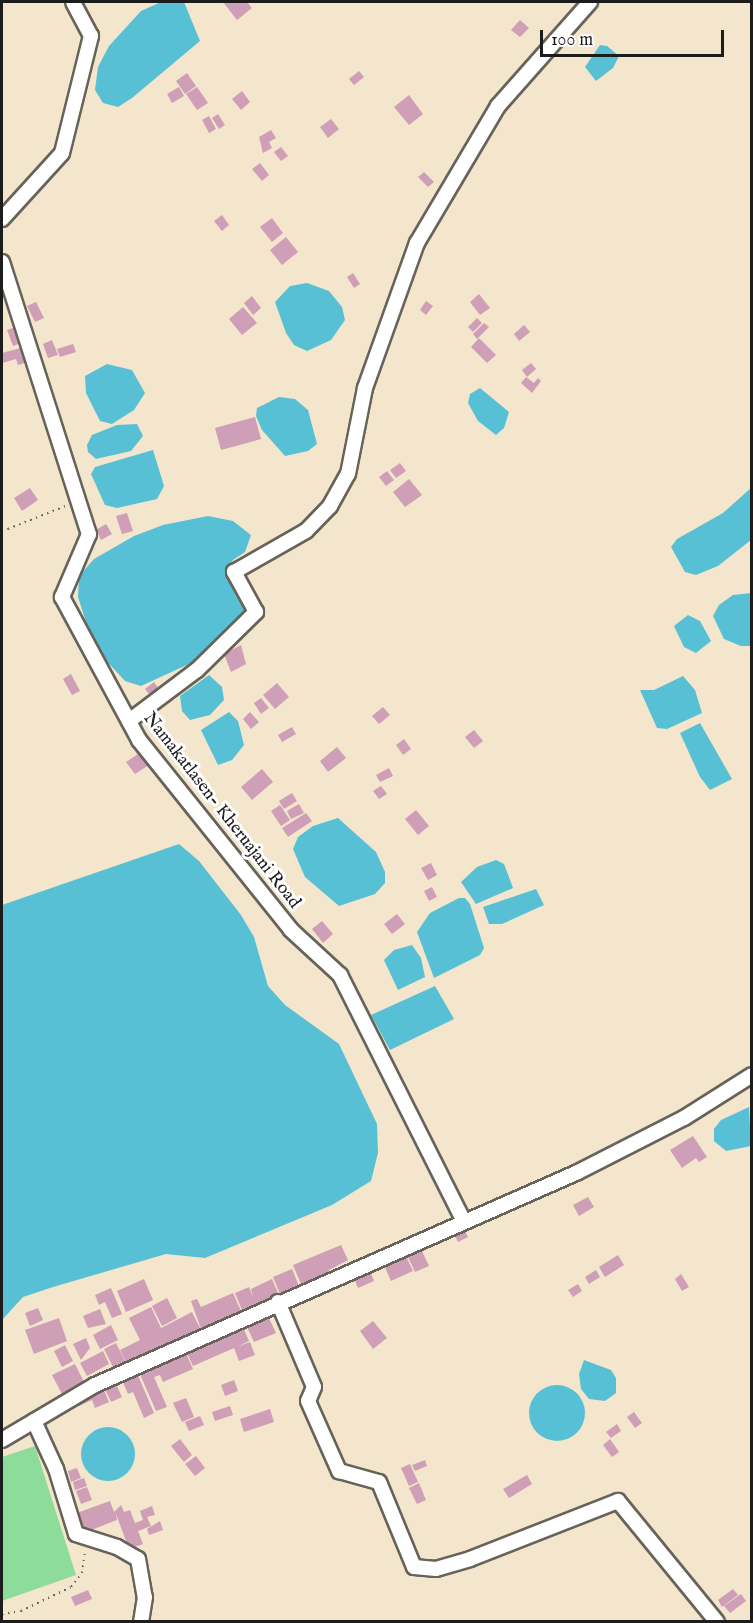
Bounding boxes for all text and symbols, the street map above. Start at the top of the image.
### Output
scale bar [543,18,728,56]
text: 100 m [551,29,593,52]
street label: Namakatlasen- Kheruajani Road [138,709,304,913]

